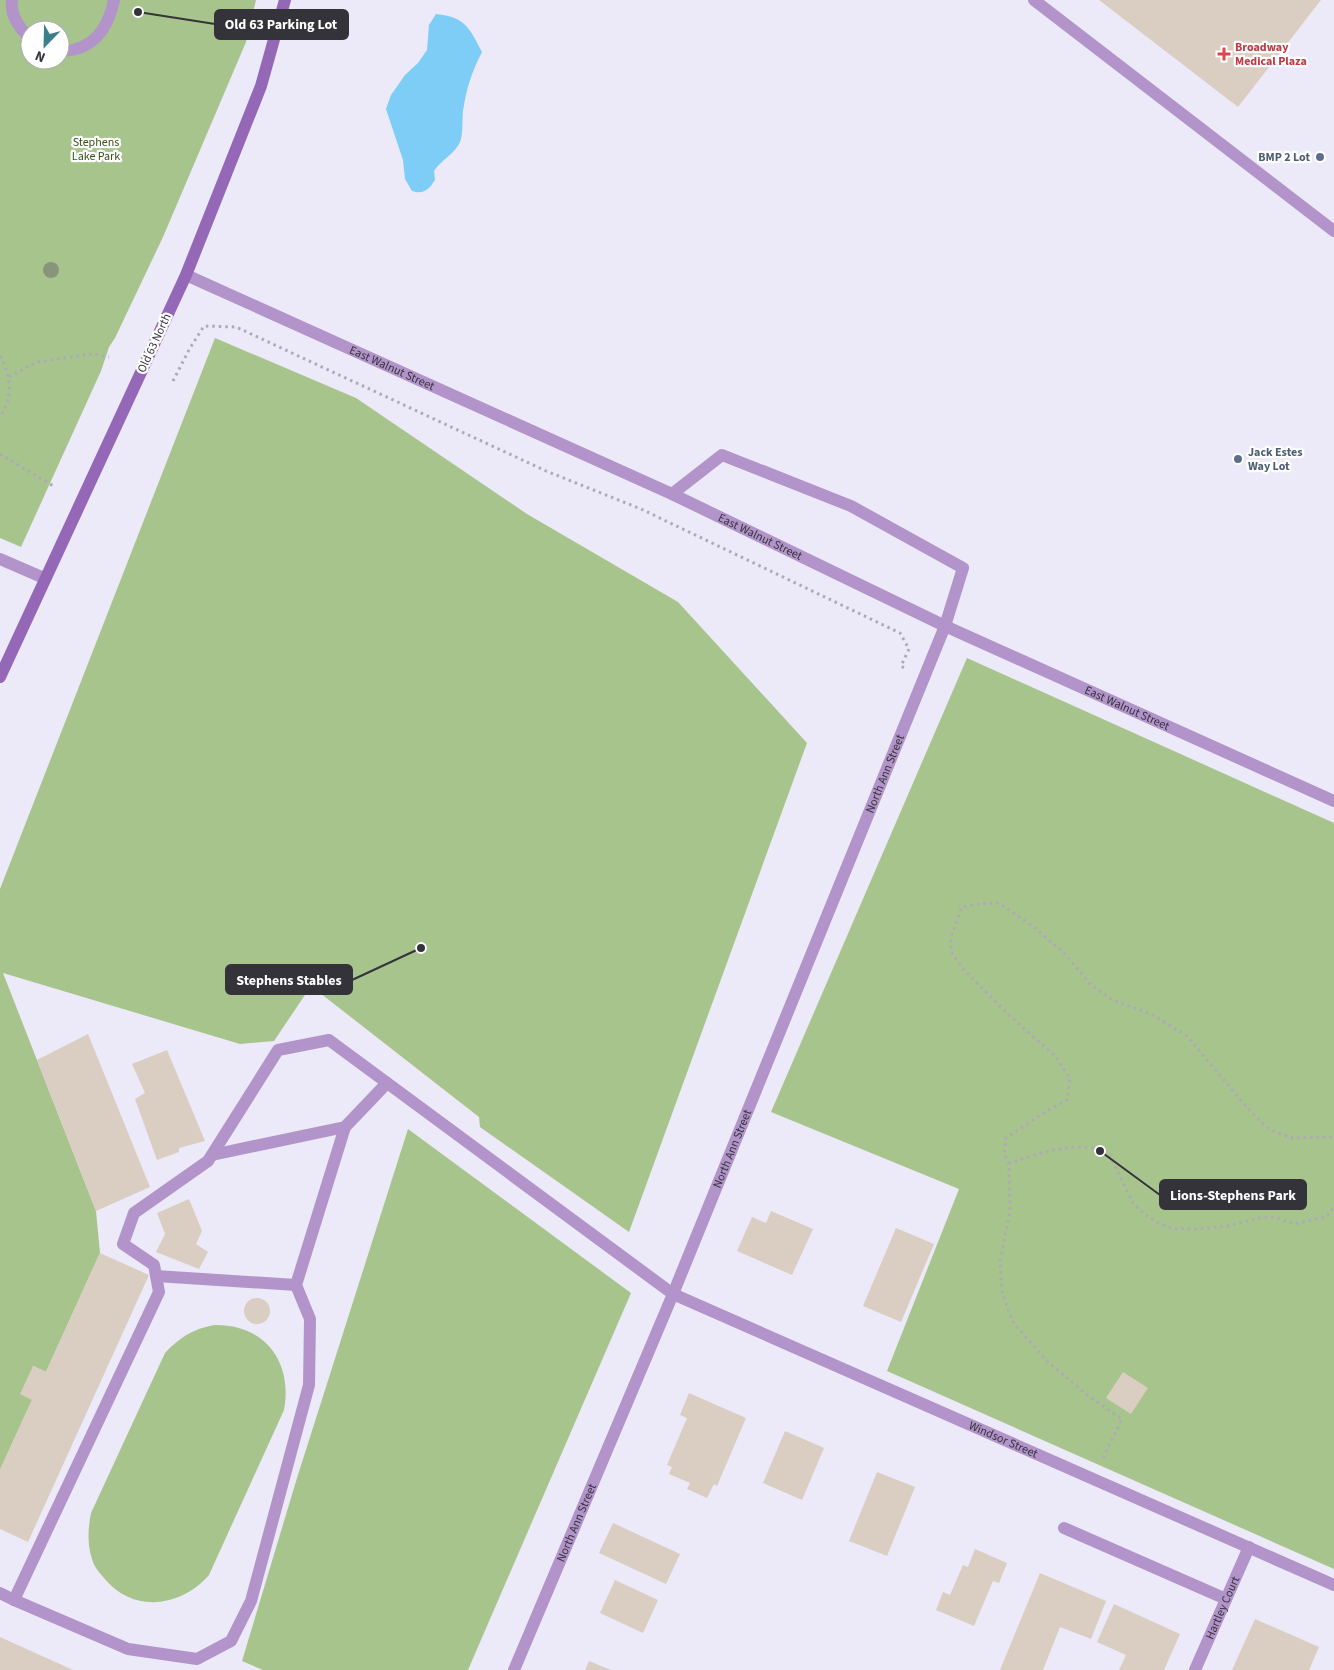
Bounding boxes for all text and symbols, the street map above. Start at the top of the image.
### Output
callout: Old 63 Parking Lot [215,10,348,39]
text: Old 63 Parking Lot [225,15,338,35]
north arrow [20,20,70,70]
place label: Broadway Medical Plaza [1235,39,1307,70]
text: N [32,45,49,67]
marker: Broadway Medical Plaza [1217,47,1231,61]
park label: Stephens Lake Park [72,134,120,165]
place label: BMP 2 Lot [1258,149,1310,166]
marker: BMP 2 Lot [1314,151,1326,163]
street label: Old 63 North [133,311,176,376]
street label: East Walnut Street [347,342,437,395]
place label: Jack Estes Way Lot [1248,444,1303,475]
marker: Jack Estes Way Lot [1232,453,1244,465]
street label: East Walnut Street [715,509,805,565]
street label: East Walnut Street [1082,682,1172,735]
street label: North Ann Street [862,732,909,816]
callout: Stephens Stables [226,965,352,994]
text: Stephens Stables [236,971,342,991]
street label: North Ann Street [709,1107,756,1191]
callout: Lions-Stephens Park [1160,1180,1306,1209]
text: Lions-Stephens Park [1170,1186,1296,1206]
street label: Windsor Street [966,1417,1040,1463]
street label: North Ann Street [553,1481,601,1565]
street label: Hartley Court [1201,1574,1244,1642]

